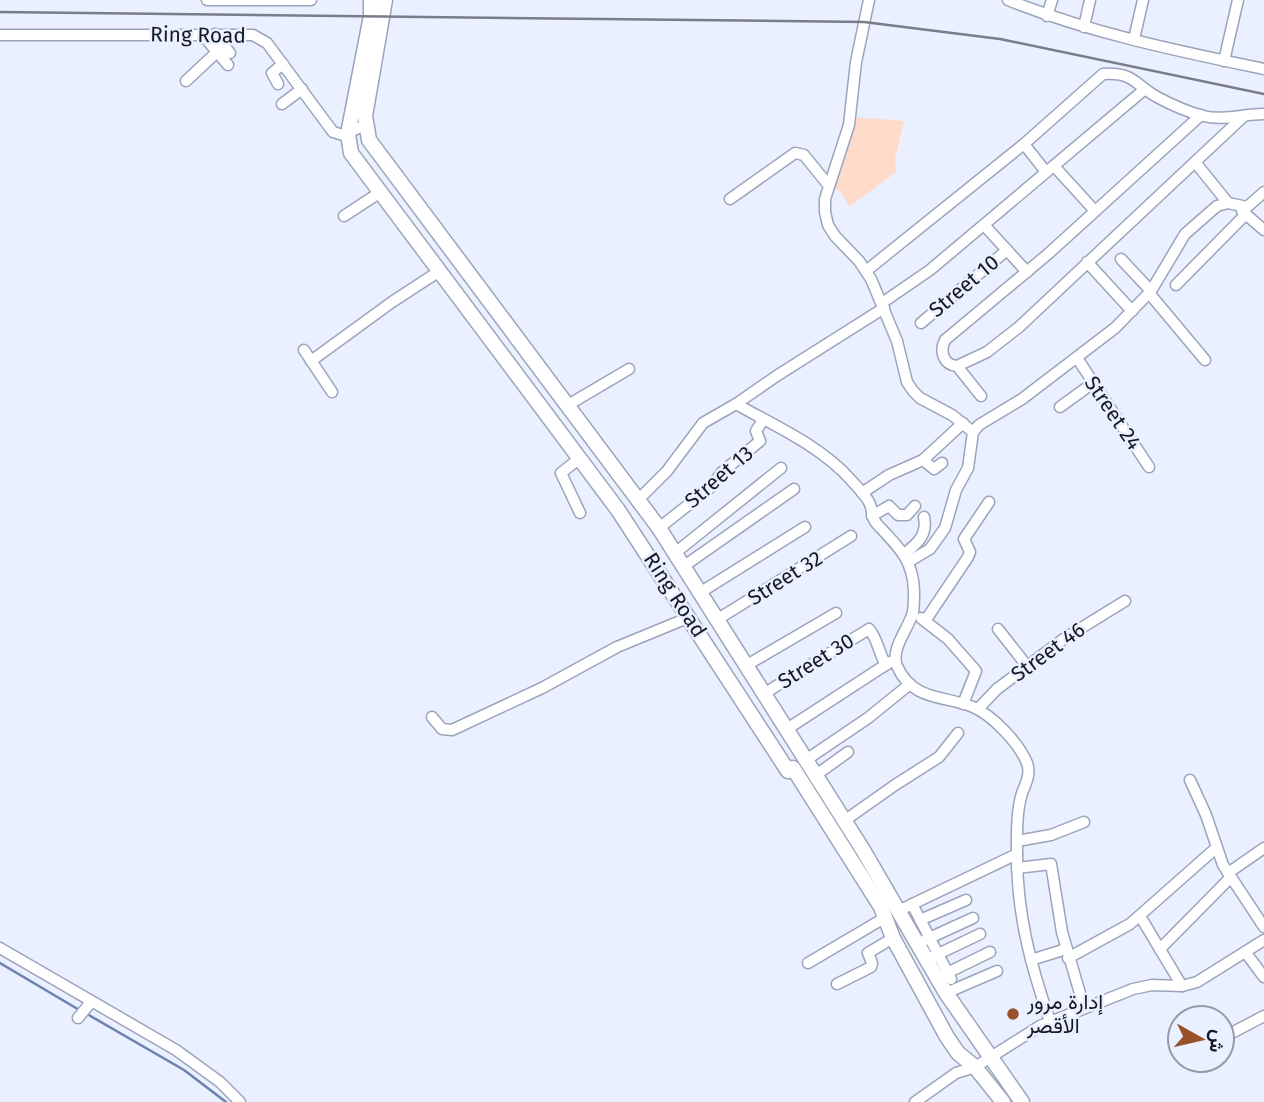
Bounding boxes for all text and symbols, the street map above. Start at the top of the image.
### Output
street label: Ring Road [150,21,246,49]
street label: Street 10 [924,249,1004,323]
street label: Street 24 [1079,371,1147,455]
street label: Street 13 [679,440,759,514]
street label: Street 32 [743,545,827,611]
street label: Ring Road [638,548,712,642]
street label: Street 46 [1006,617,1090,687]
street label: Street 30 [773,628,859,694]
place label: إدارة مرور الأقصر [1026,989,1103,1039]
north arrow [1166,1004,1236,1074]
marker: إدارة مرور الأقصر [1005,1006,1021,1022]
text: ش [1204,1028,1230,1054]

